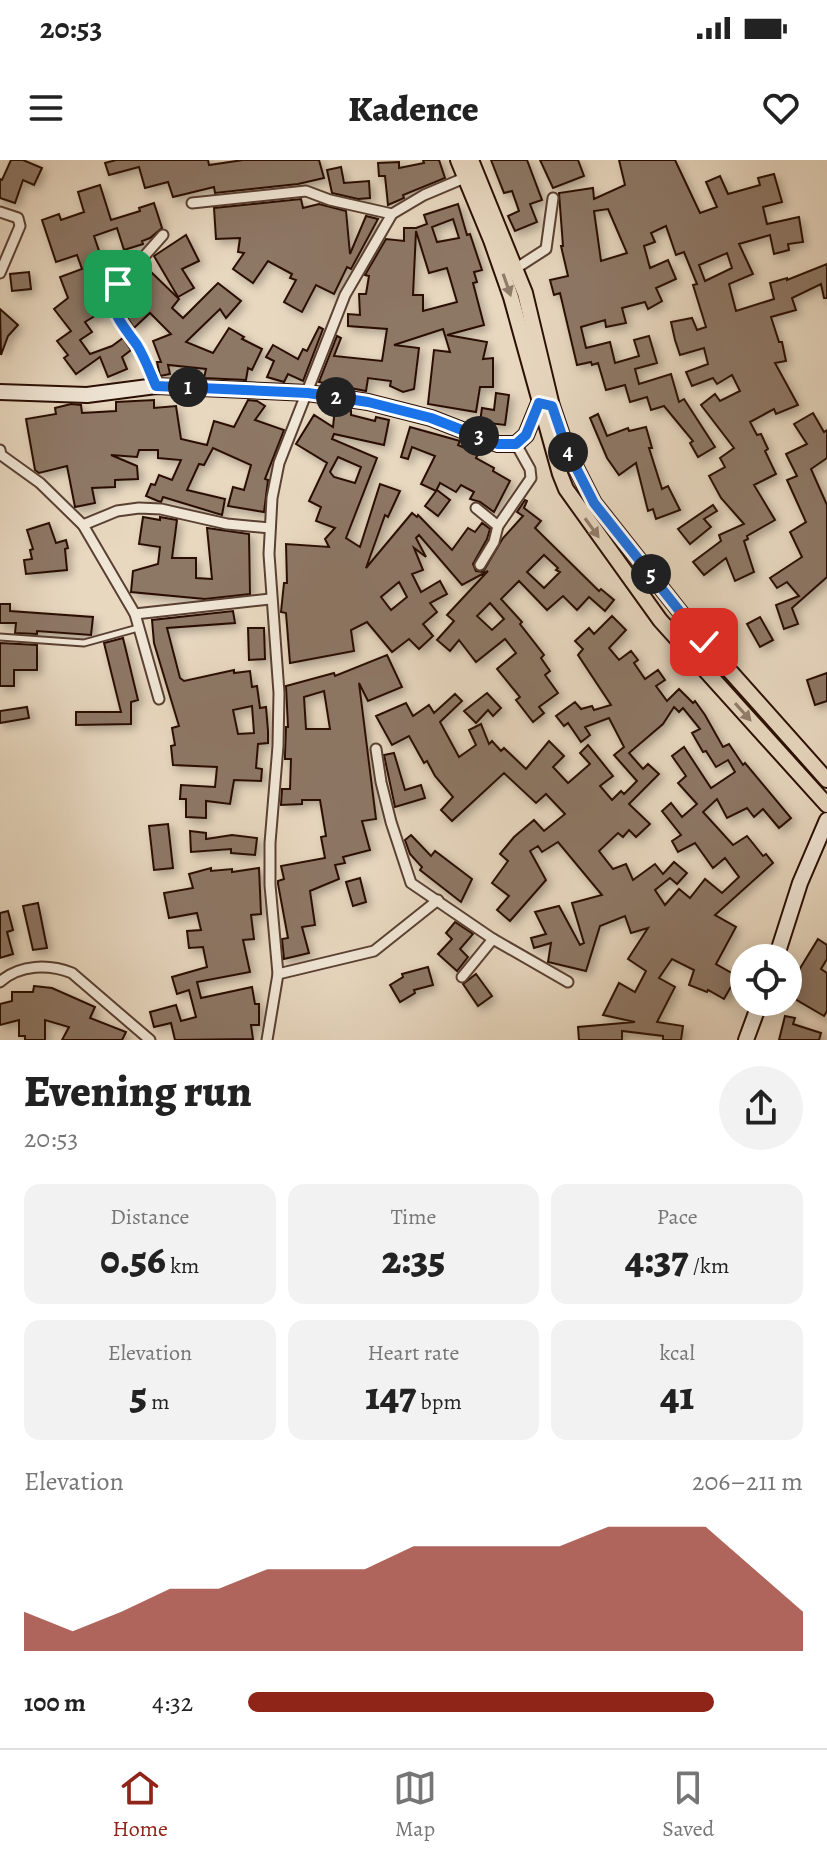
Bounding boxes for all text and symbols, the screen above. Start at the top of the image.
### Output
text: 20:53 [40,8,102,48]
text: Kadence [348,84,479,133]
icon: menu [24,86,68,130]
icon: heart [759,86,803,130]
pin [84,250,152,318]
icon: arrive [96,262,140,306]
one-way arrow [501,273,513,297]
pin: 1 [168,367,208,407]
text: 1 [184,372,192,402]
pin: 2 [316,377,356,417]
text: 2 [331,382,341,412]
pin: 3 [459,416,499,456]
text: 3 [474,421,484,451]
pin: 4 [548,432,588,472]
text: 4 [563,437,573,467]
one-way arrow [584,518,600,538]
pin: 5 [631,554,671,594]
text: 5 [646,559,656,589]
pin [670,608,738,676]
icon: check [682,620,726,664]
one-way arrow [734,702,751,722]
map controls [730,944,802,1016]
button: locate [730,944,802,1016]
text: Evening run [24,1061,252,1121]
button: share [719,1066,803,1150]
text: 20:53 [24,1121,78,1156]
text: Distance [110,1202,189,1232]
text: Time [391,1202,436,1232]
text: Pace [657,1202,698,1232]
text: 0.56 [100,1232,166,1287]
text: 2:35 [382,1232,445,1287]
text: 4:37 [625,1232,688,1287]
text: km [166,1251,199,1281]
text: /km [688,1251,729,1281]
text: Elevation [108,1338,192,1368]
text: Heart rate [368,1338,459,1368]
text: kcal [660,1338,695,1368]
text: 5 [130,1368,147,1423]
text: 147 [365,1368,416,1423]
text: 41 [660,1368,694,1423]
text: m [147,1387,170,1417]
text: bpm [416,1387,462,1417]
text: Elevation [24,1464,124,1499]
text: 206–211 m [692,1464,803,1499]
text: 100 m [24,1685,86,1720]
text: 4:32 [152,1685,193,1720]
tab: Home [113,1766,168,1844]
tab: Map [393,1766,437,1844]
tab: Saved [662,1766,714,1844]

